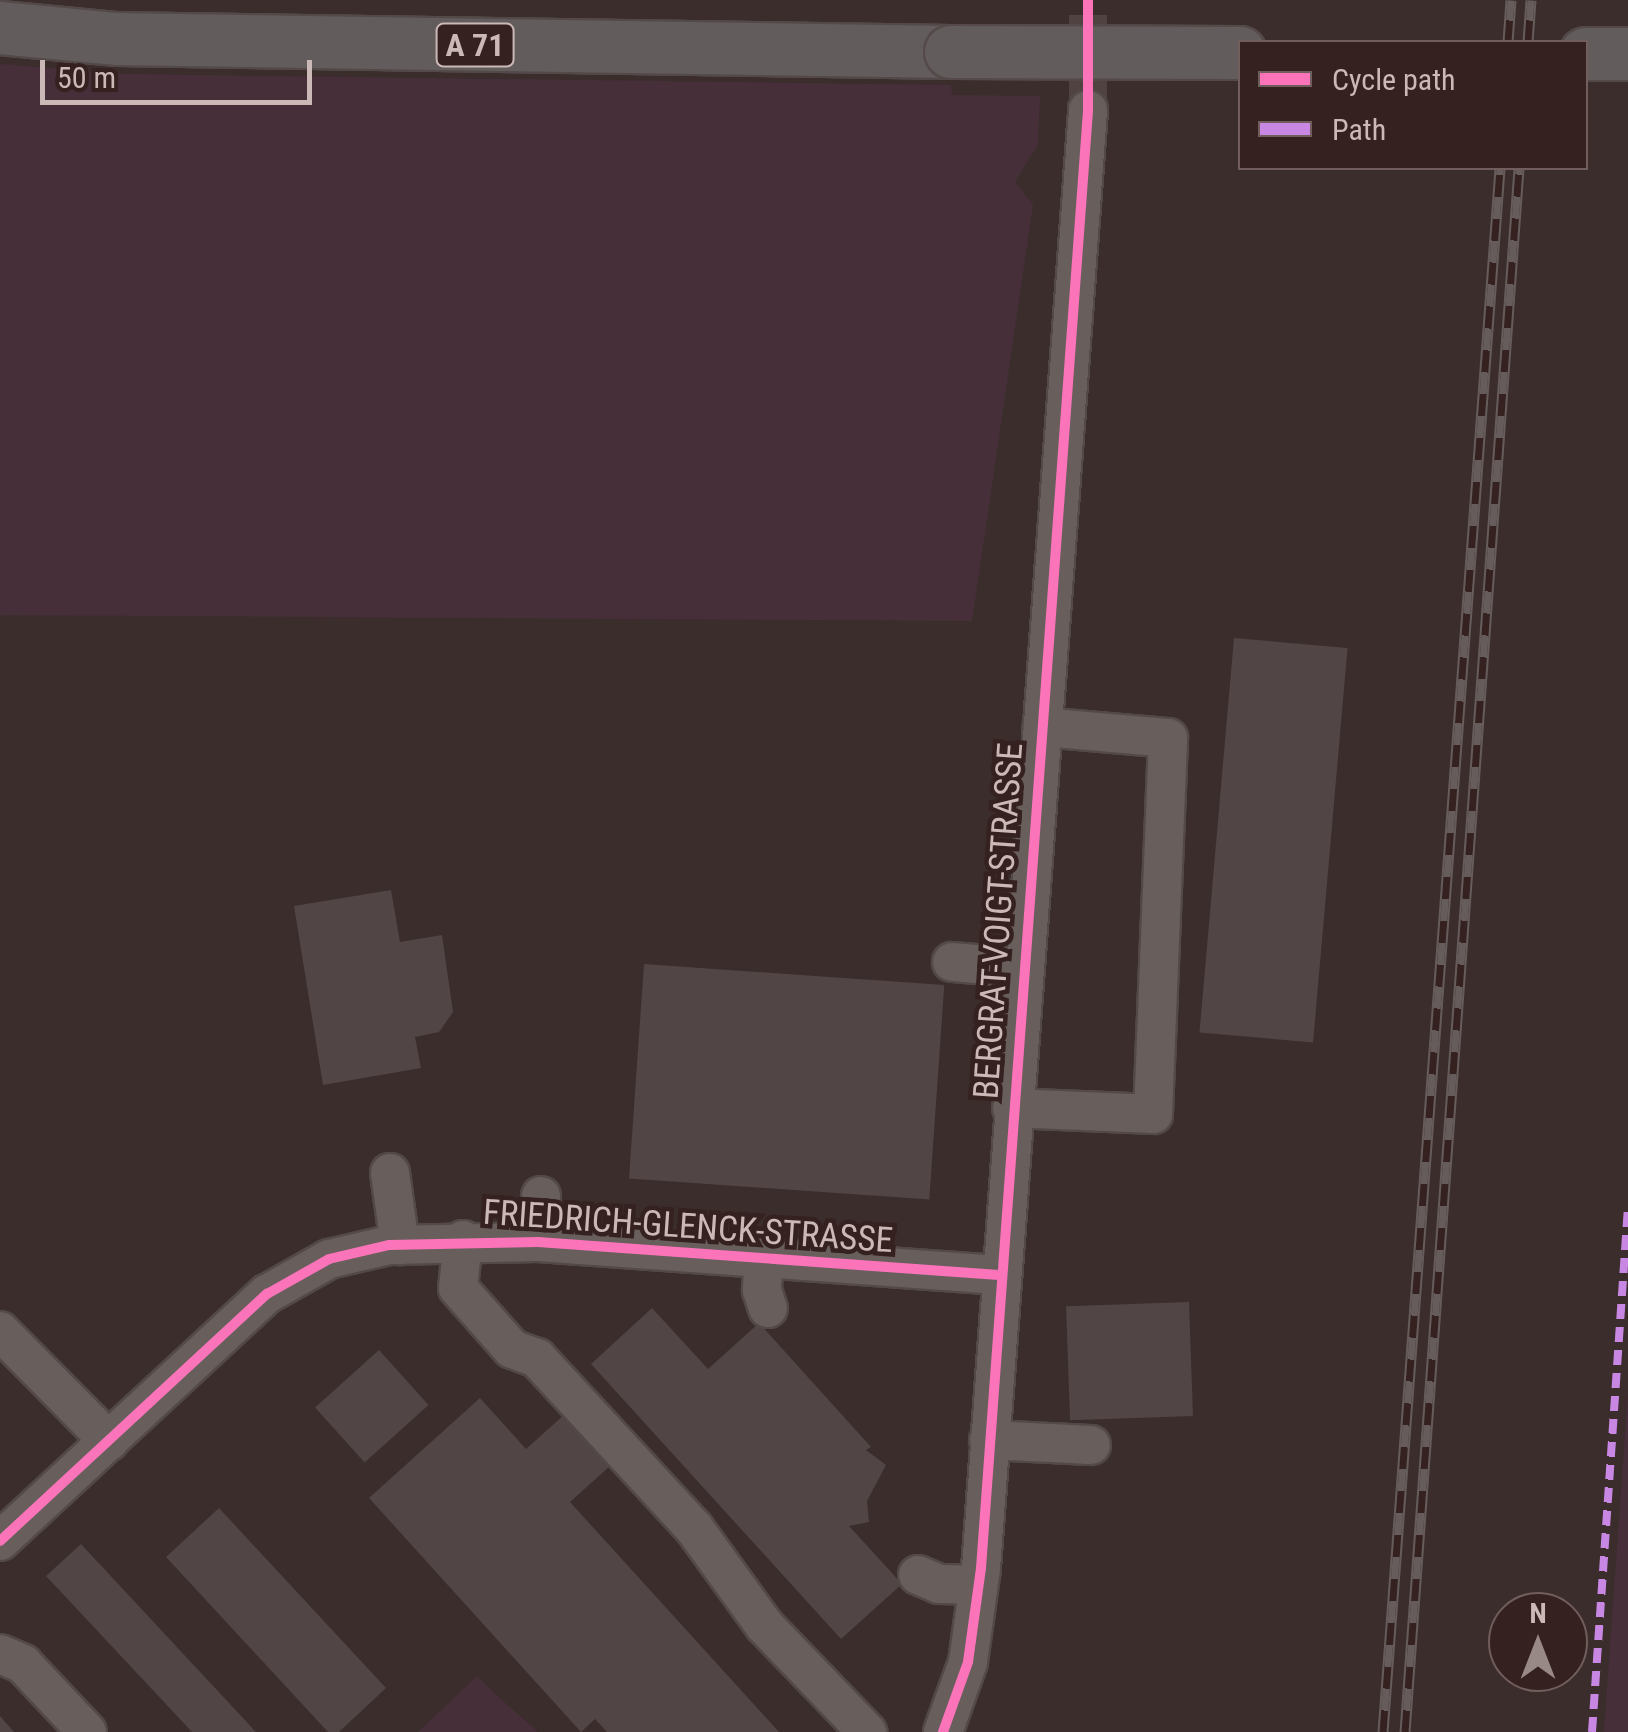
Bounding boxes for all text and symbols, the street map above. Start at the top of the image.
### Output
road number: A 71 [435,18,515,72]
scale bar [45,40,318,102]
legend [1238,40,1588,170]
text: 50 m [57,60,116,95]
text: Cycle path [1332,62,1456,97]
text: Path [1332,112,1386,147]
street label: BERGRAT-VOIGT-STRASSE [966,742,1032,1100]
street label: FRIEDRICH-GLENCK-STRASSE [482,1192,894,1262]
north arrow [1488,1592,1588,1692]
text: N [1529,1597,1547,1630]

